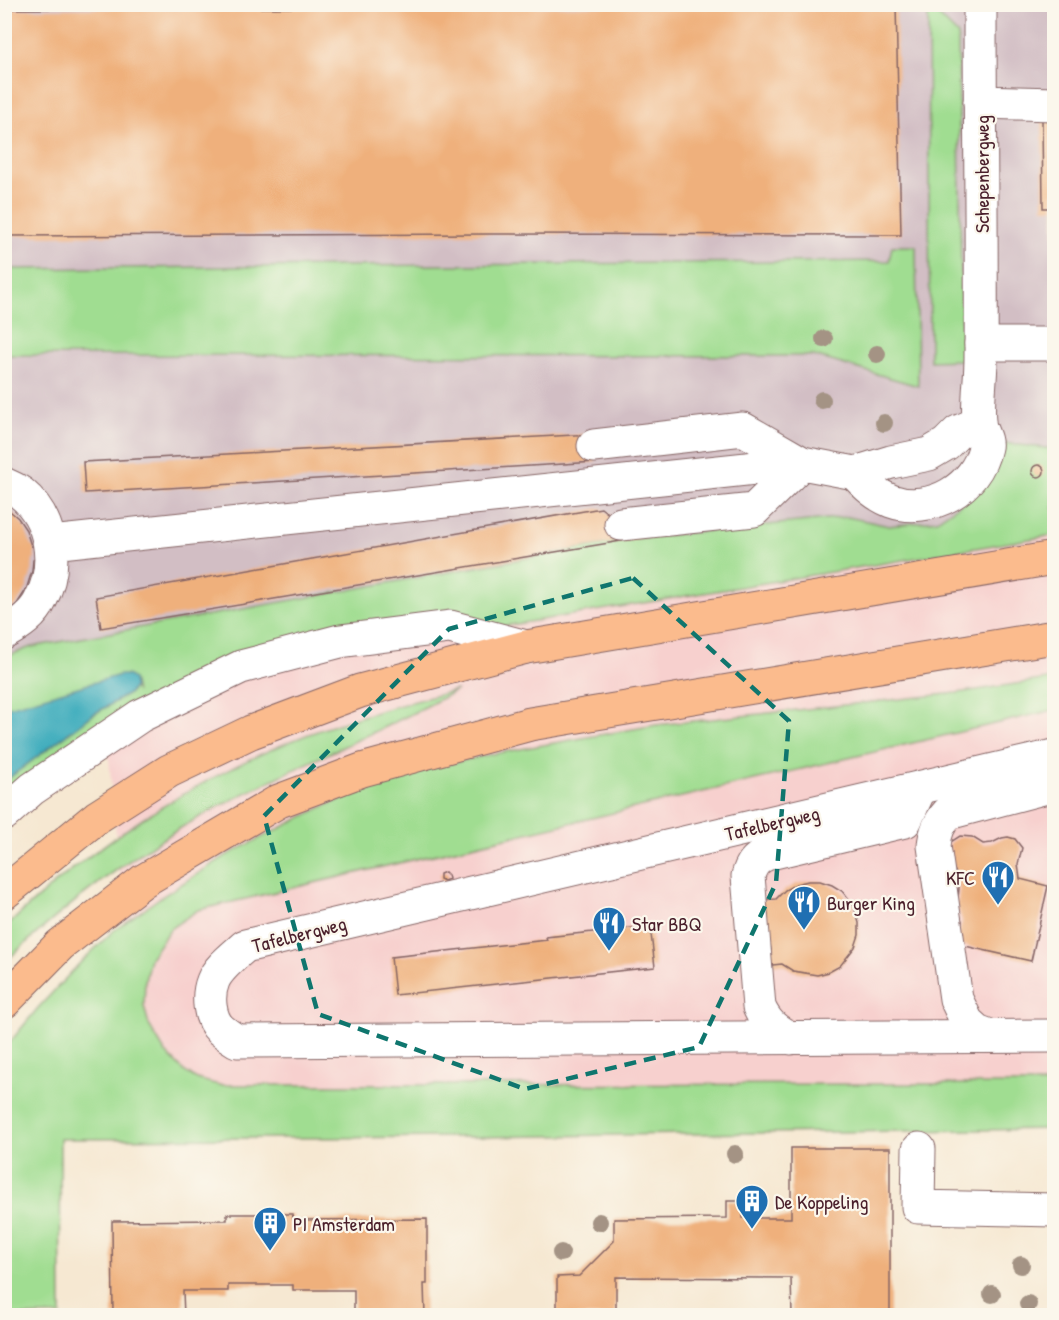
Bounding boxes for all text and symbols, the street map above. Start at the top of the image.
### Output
street label: Schepenbergweg [968,115,995,233]
street label: Tafelbergweg [722,799,822,847]
restaurant icon: KFC [980,859,1016,906]
place label: KFC [946,864,975,891]
restaurant icon: Burger King [786,884,822,931]
place label: Burger King [827,889,915,916]
restaurant icon: Star BBQ [591,905,627,952]
street label: Tafelbergweg [249,909,349,959]
place label: Star BBQ [632,910,702,937]
building icon: De Koppeling [734,1183,770,1230]
place label: De Koppeling [775,1188,868,1215]
building icon: PI Amsterdam [252,1205,288,1252]
place label: PI Amsterdam [293,1210,395,1237]

